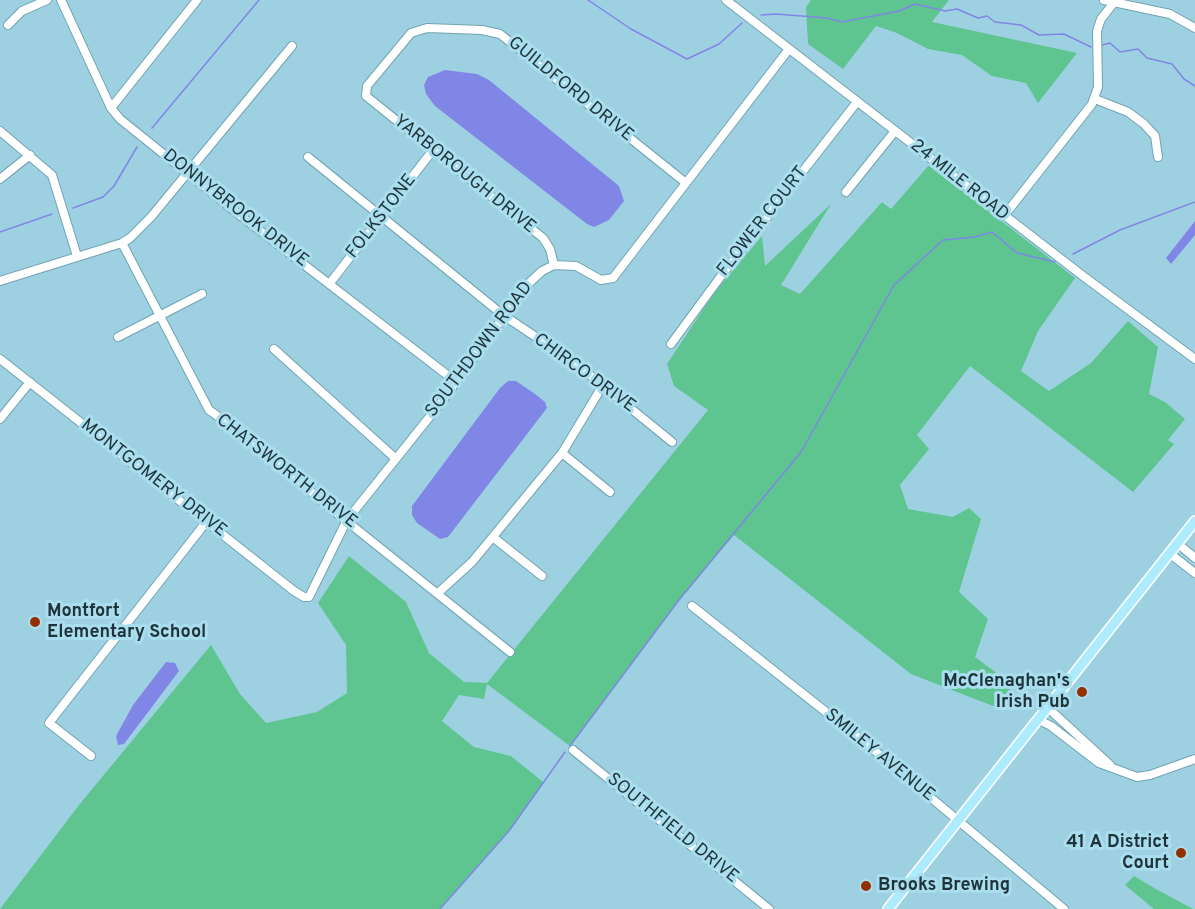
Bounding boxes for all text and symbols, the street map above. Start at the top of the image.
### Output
street label: GUILDFORD DRIVE [503,33,637,147]
street label: YARBOROUGH DRIVE [389,111,539,239]
street label: 24 MILE ROAD [905,136,1013,226]
street label: DONNYBROOK DRIVE [158,145,312,273]
street label: FLOWER COURT [713,163,813,281]
street label: FOLKSTONE [342,170,422,264]
street label: SOUTHDOWN ROAD [422,278,538,422]
street label: CHIRCO DRIVE [529,330,639,418]
street label: CHATSWORTH DRIVE [211,410,361,534]
street label: MONTGOMERY DRIVE [76,415,230,543]
place label: Montfort Elementary School [47,601,206,644]
marker: Montfort Elementary School [28,615,42,629]
place label: McClenaghan's Irish Pub [943,671,1070,714]
marker: McClenaghan's Irish Pub [1075,685,1089,699]
street label: SMILEY AVENUE [820,705,938,807]
street label: SOUTHFIELD DRIVE [602,769,742,889]
place label: 41 A District Court [1066,832,1169,874]
marker: 41 A District Court [1174,846,1188,860]
place label: Brooks Brewing [878,875,1010,897]
marker: Brooks Brewing [859,879,873,893]

